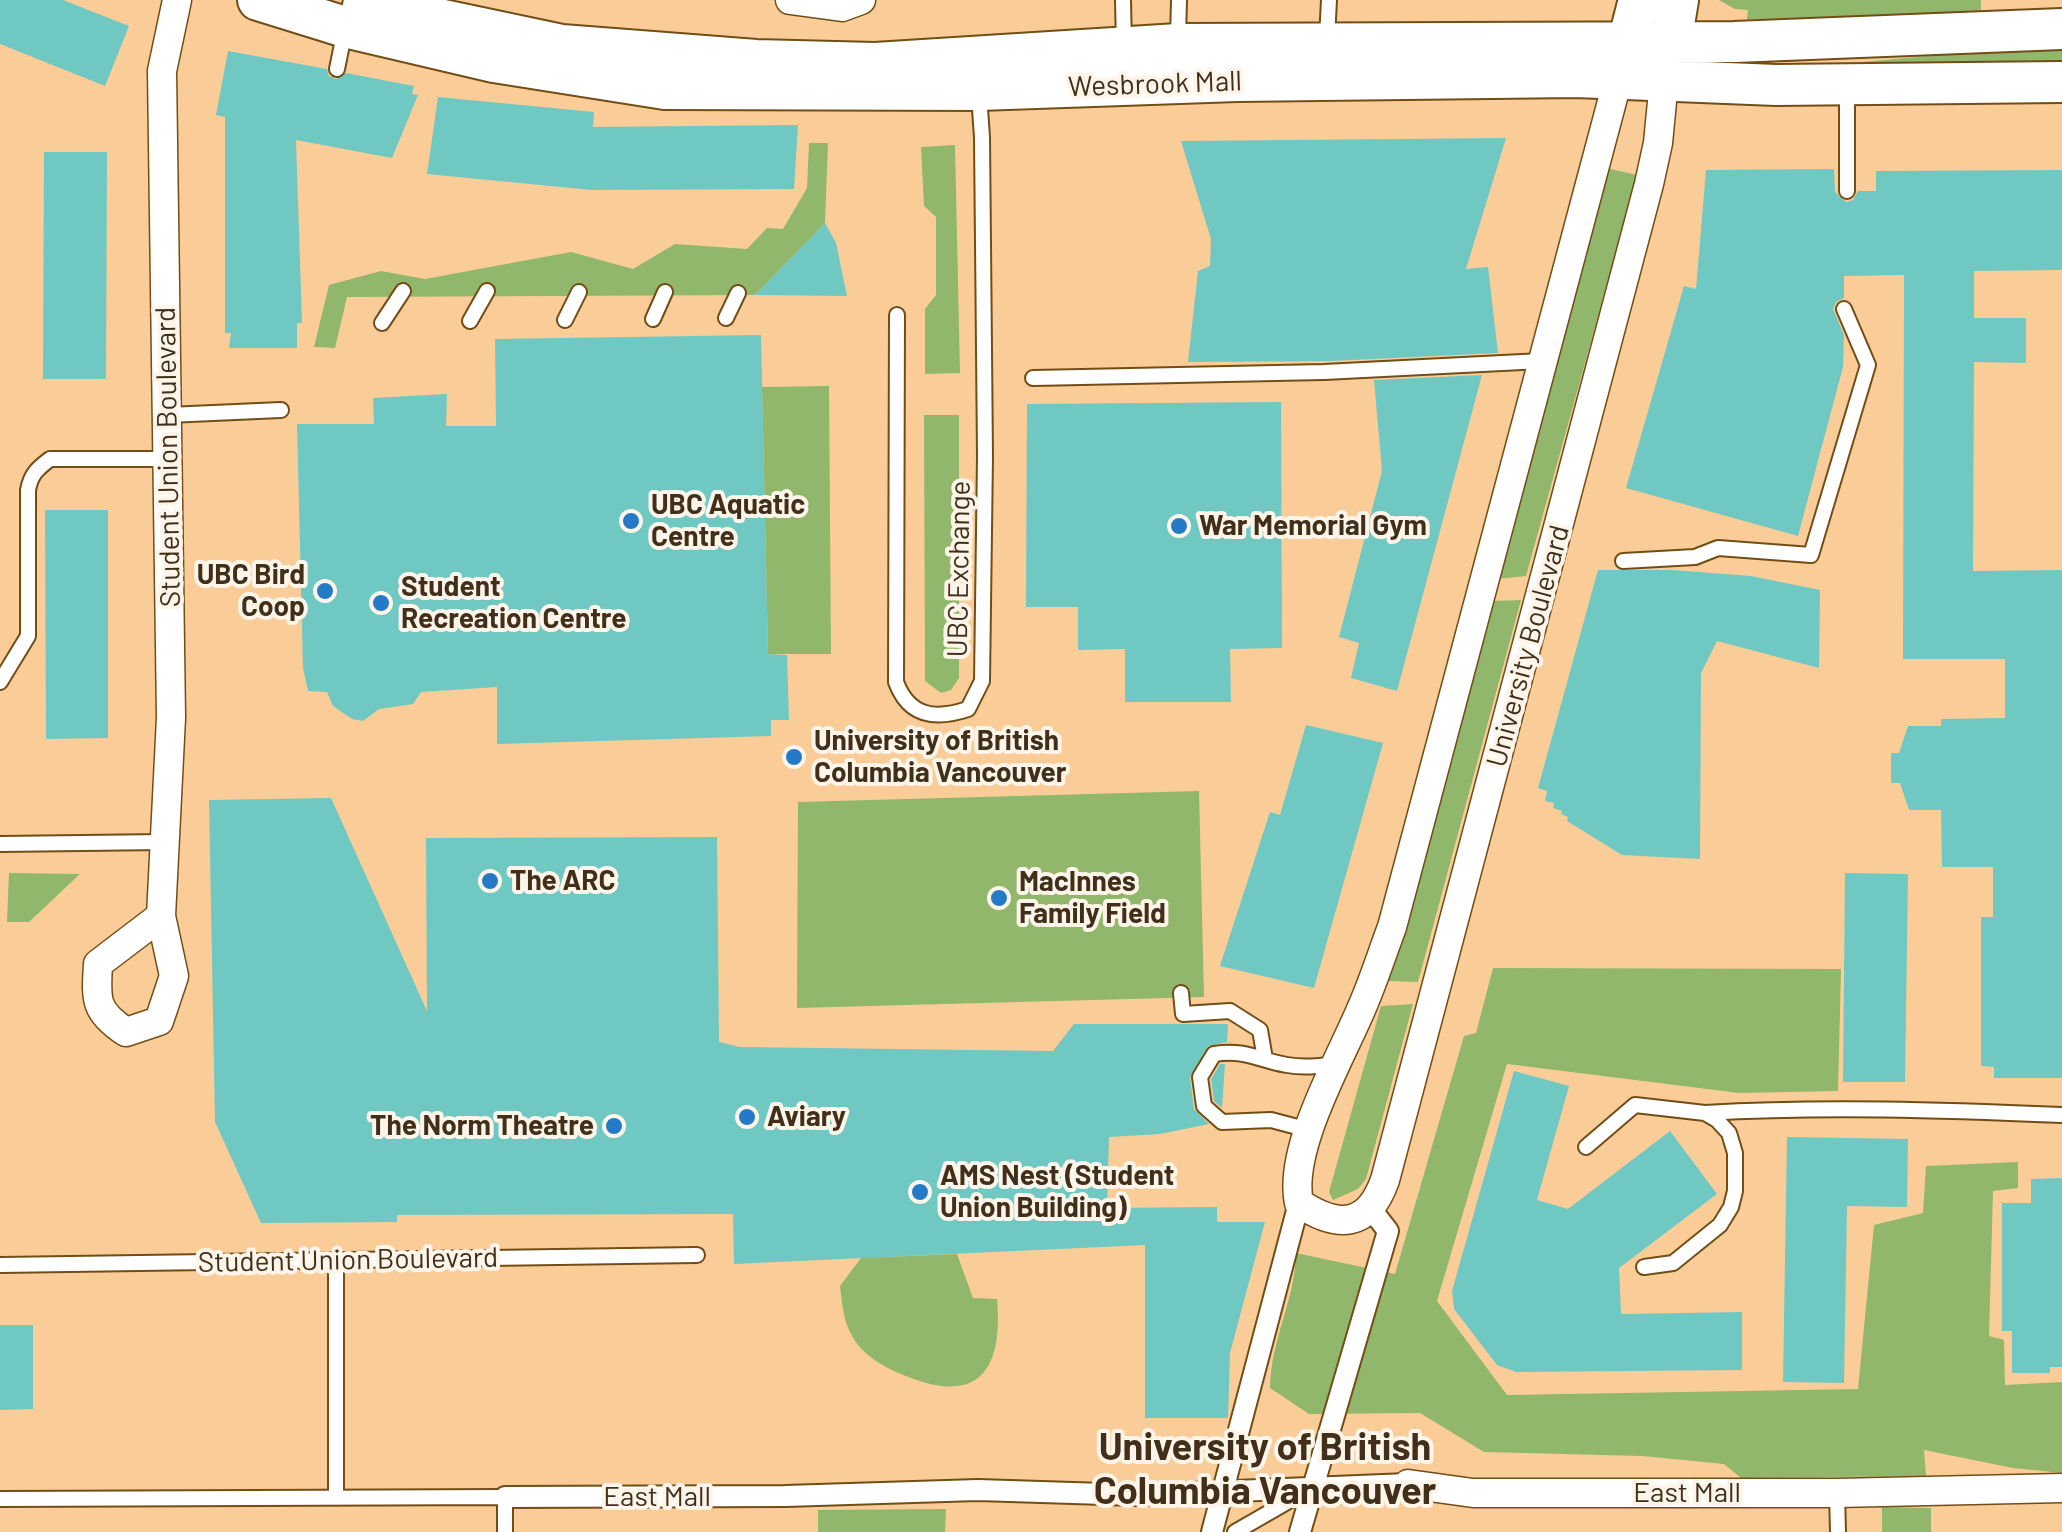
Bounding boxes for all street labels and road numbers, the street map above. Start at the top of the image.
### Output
street label: Wesbrook Mall [1067,64,1243,104]
street label: Student Union Boulevard [149,307,187,607]
street label: UBC Exchange [941,480,977,658]
street label: University Boulevard [1480,521,1576,771]
street label: Student Union Boulevard [198,1241,498,1279]
street label: East Mall [1633,1476,1741,1510]
street label: East Mall [603,1480,711,1514]

